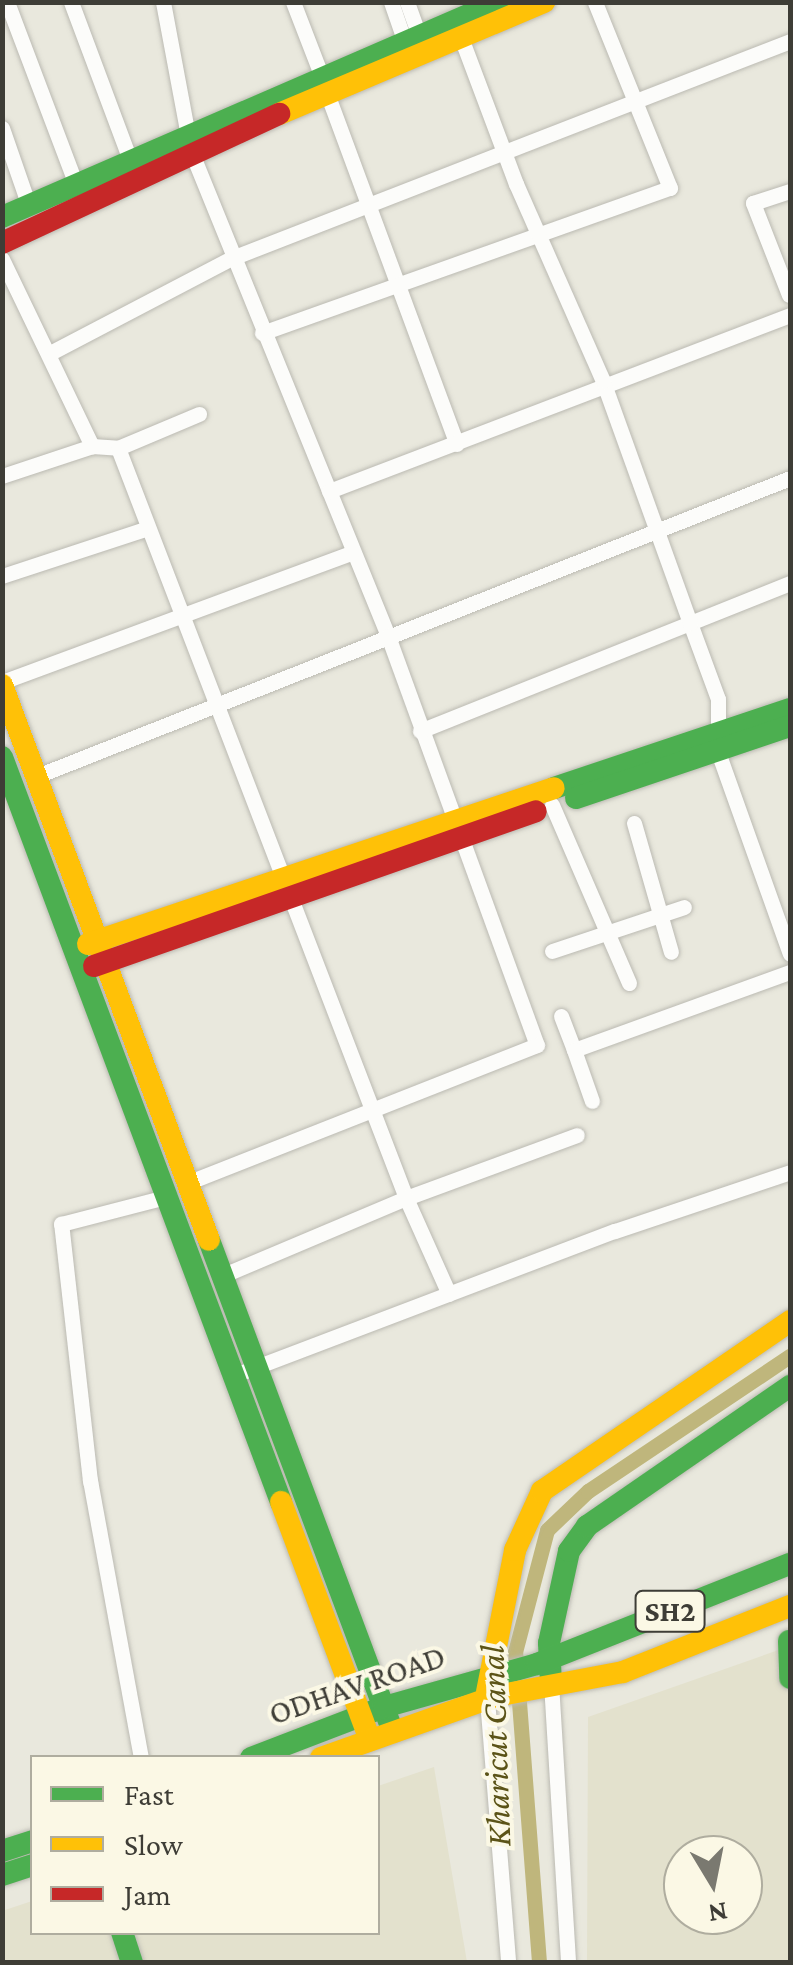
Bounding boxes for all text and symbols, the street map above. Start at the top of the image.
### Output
road number: SH2 [632,1586,708,1636]
street label: ODHAV ROAD [264,1637,450,1733]
water label: Kharicut Canal [471,1645,521,1847]
legend [30,1755,380,1935]
text: Fast [124,1778,174,1811]
text: Slow [124,1828,183,1861]
north arrow [663,1835,763,1935]
text: Jam [124,1878,171,1911]
text: N [706,1896,730,1930]

